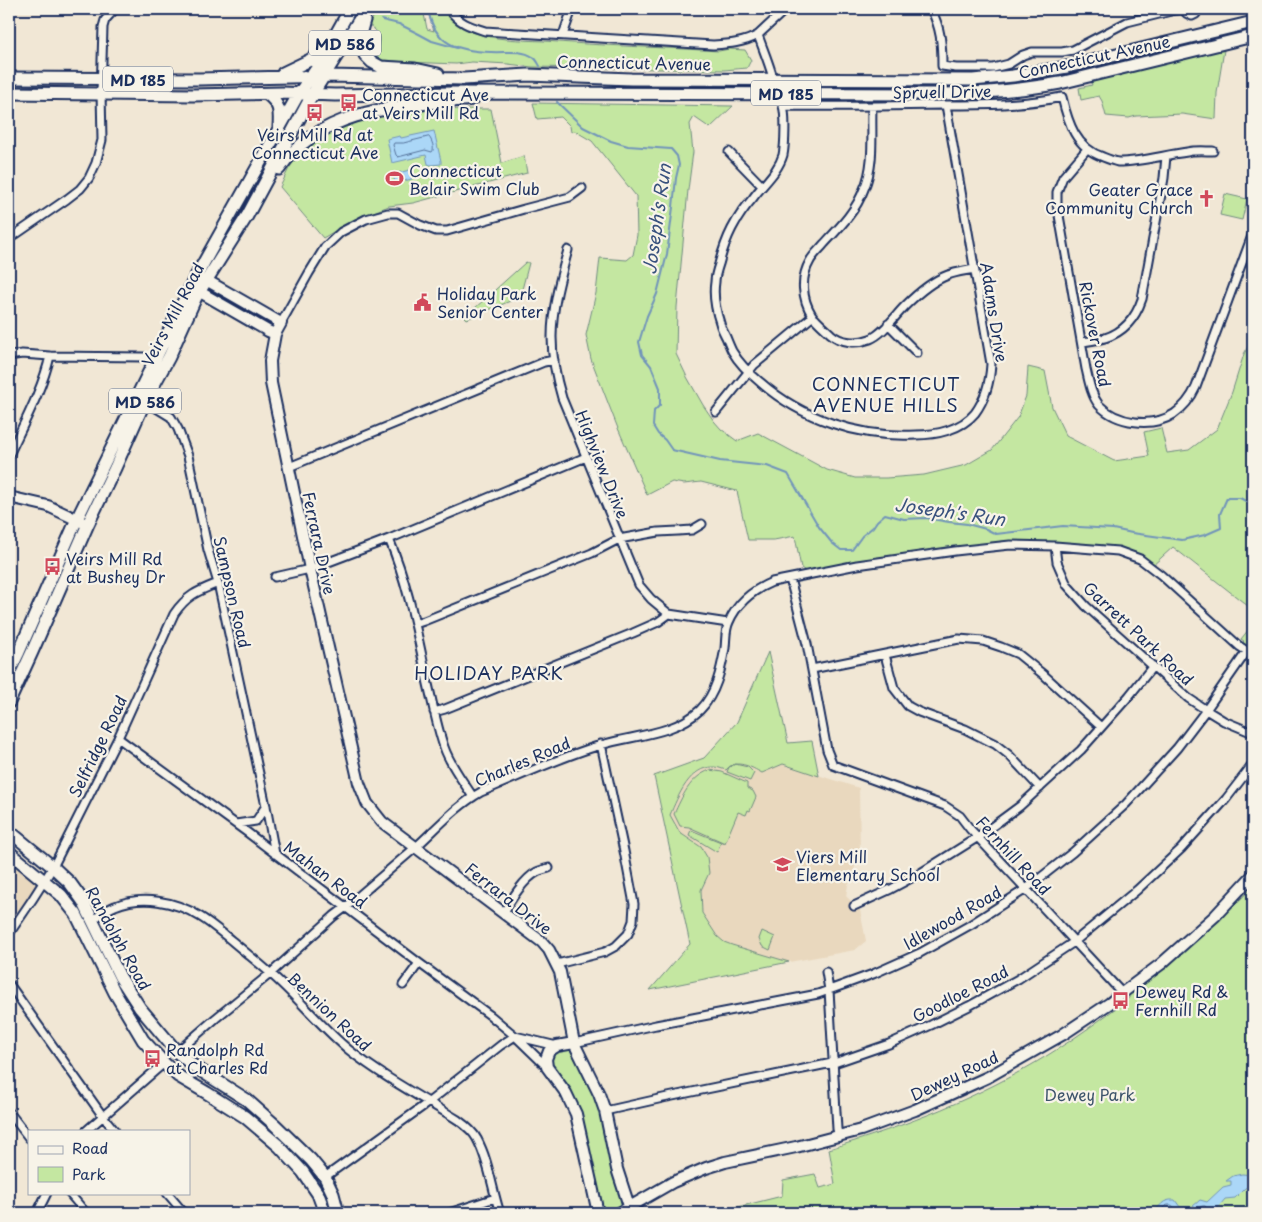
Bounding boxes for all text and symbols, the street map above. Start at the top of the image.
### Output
street label: Connecticut Avenue [1016,28,1172,84]
road number: MD 586 [309,30,381,56]
street label: Connecticut Avenue [557,49,712,75]
road number: MD 185 [103,66,173,92]
street label: Spruell Drive [892,78,992,104]
road number: MD 185 [751,80,821,106]
place label: Connecticut Ave at Veirs Mill Rd [362,82,489,124]
bus stop icon: Connecticut Ave at Veirs Mill Rd [338,93,358,113]
bus stop icon: Veirs Mill Rd at Connecticut Ave [305,102,325,122]
place label: Veirs Mill Rd at Connecticut Ave [252,122,378,164]
place label: Connecticut Belair Swim Club [409,158,540,200]
water label: Joseph's Run [635,161,677,276]
sports icon: Connecticut Belair Swim Club [385,169,405,189]
place label: Geater Grace Community Church [1045,177,1193,219]
church icon: Geater Grace Community Church [1197,188,1217,208]
street label: Veirs Mill Road [135,258,209,370]
street label: Adams Drive [975,260,1015,364]
street label: Rickover Road [1074,279,1118,389]
place label: Holiday Park Senior Center [437,281,544,323]
public building icon: Holiday Park Senior Center [413,292,433,312]
district label: CONNECTICUT AVENUE HILLS [812,370,960,418]
road number: MD 586 [109,388,181,414]
street label: Highview Drive [570,406,636,522]
street label: Ferrara Drive [297,489,343,597]
water label: Joseph's Run [893,490,1008,532]
street label: Sampson Road [208,534,258,650]
place label: Veirs Mill Rd at Bushey Dr [66,546,166,588]
bus stop icon: Veirs Mill Rd at Bushey Dr [42,557,62,577]
street label: Garrett Park Road [1078,575,1200,691]
district label: HOLIDAY PARK [414,659,564,686]
street label: Selfridge Road [62,691,132,801]
street label: Charles Road [470,730,574,792]
street label: Fernhill Road [971,810,1057,900]
street label: Mahan Road [279,835,373,913]
place label: Viers Mill Elementary School [796,844,940,886]
school or university icon: Viers Mill Elementary School [772,855,792,875]
street label: Ferrara Drive [460,856,558,940]
street label: Idlewood Road [898,879,1006,955]
street label: Randolph Road [80,882,158,994]
street label: Goodloe Road [908,958,1012,1028]
street label: Bennion Road [283,966,377,1056]
place label: Dewey Rd & Fernhill Rd [1135,979,1228,1021]
bus stop icon: Dewey Rd & Fernhill Rd [1111,990,1131,1010]
place label: Randolph Rd at Charles Rd [166,1037,268,1079]
street label: Dewey Road [906,1044,1002,1106]
bus stop icon: Randolph Rd at Charles Rd [142,1048,162,1068]
park label: Dewey Park [1045,1082,1136,1106]
legend [28,1130,190,1194]
text: Road [72,1136,108,1159]
text: Park [72,1162,106,1185]

